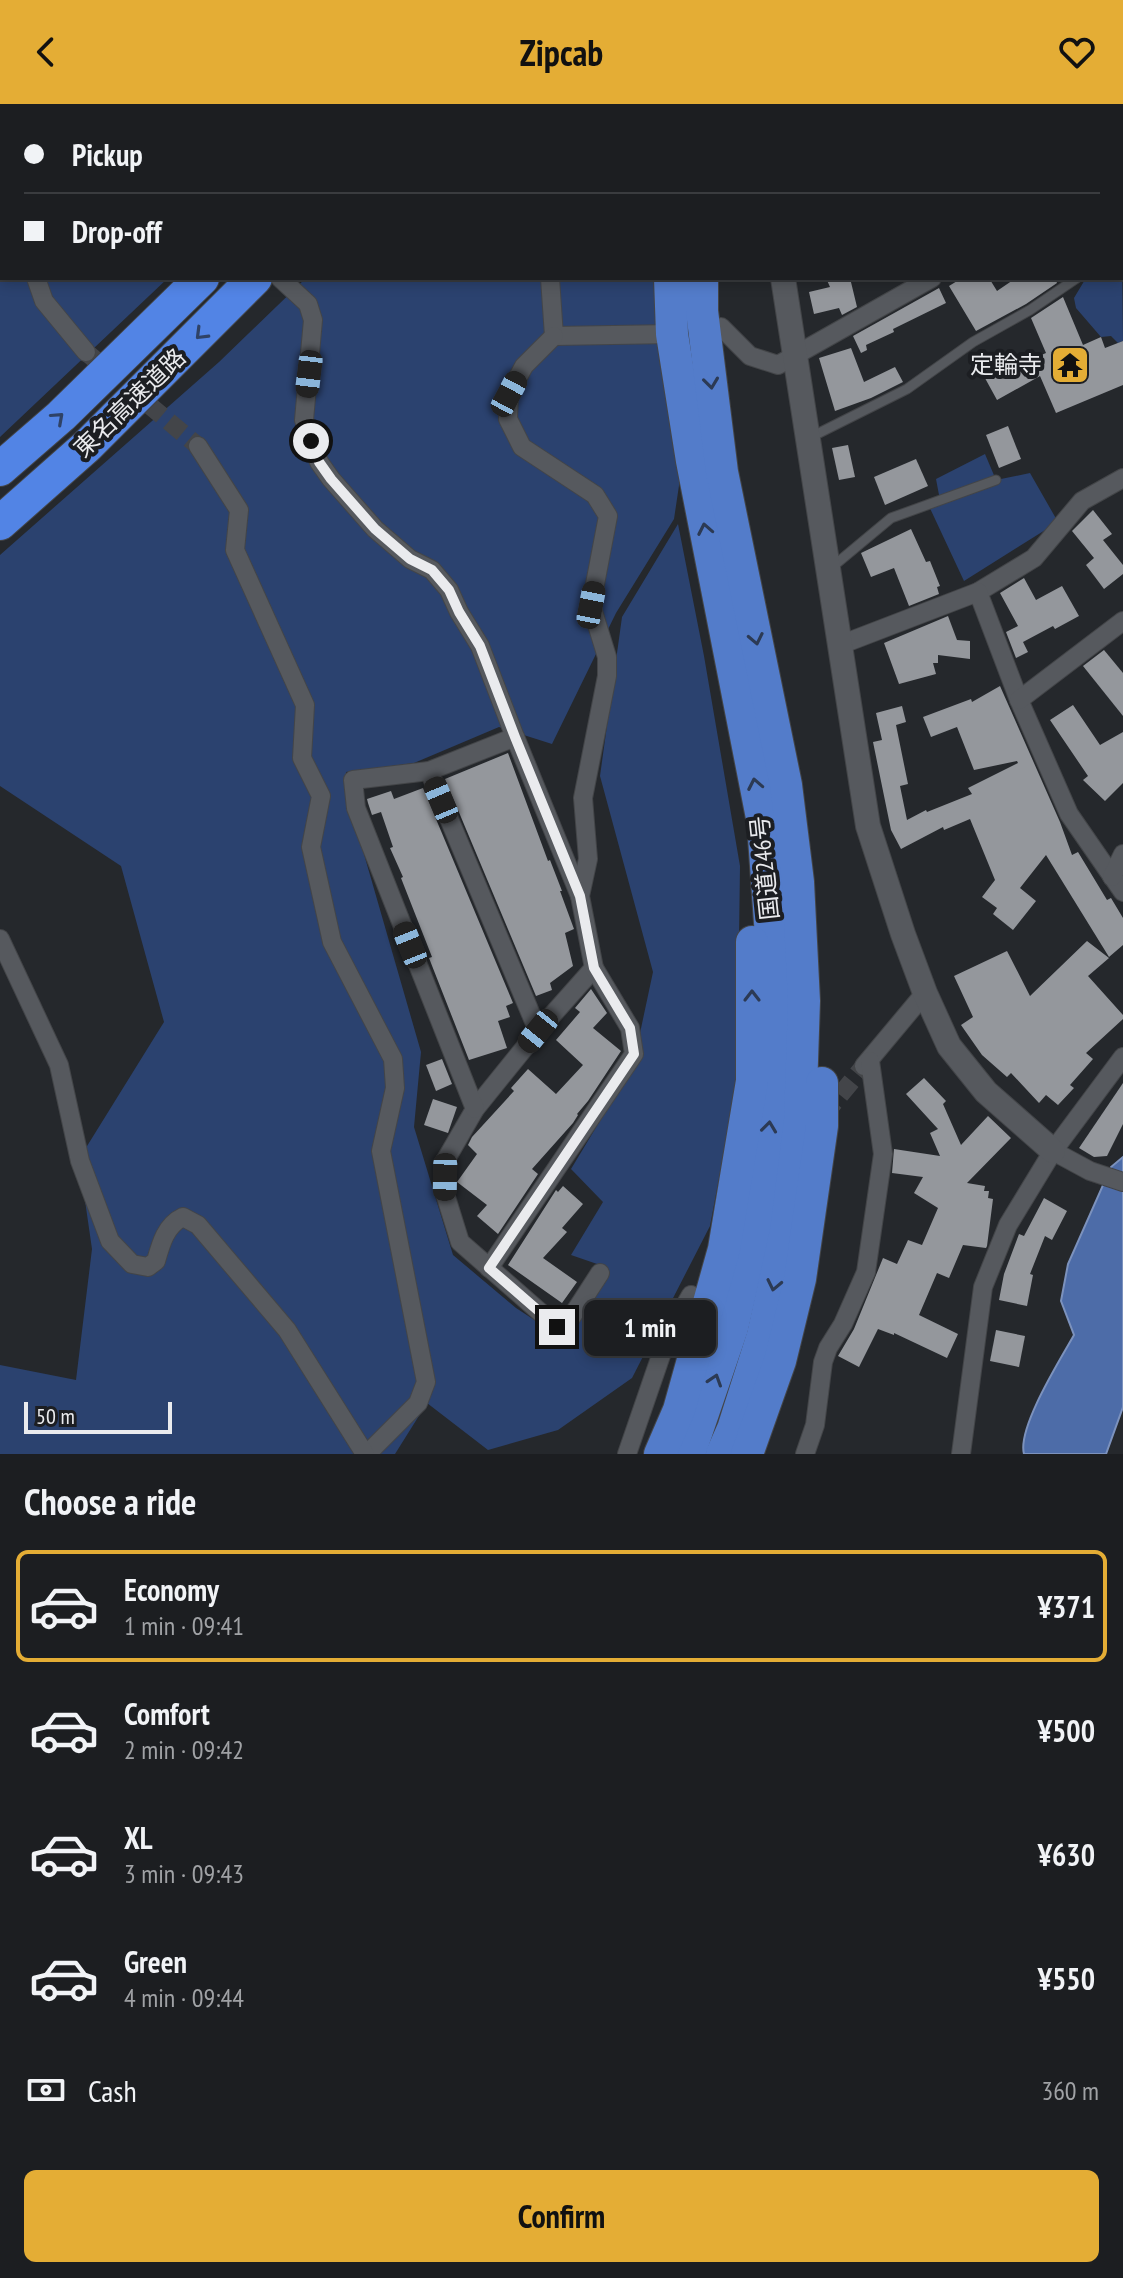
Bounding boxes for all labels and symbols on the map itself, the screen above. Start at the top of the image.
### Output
one-way arrow [196,325,210,339]
street label: 東名高速道路 [67,341,192,464]
temple icon: 定輪寺 [1049,344,1091,386]
car [294,349,324,399]
place label: 定輪寺 [970,349,1042,380]
car [487,367,531,421]
one-way arrow [702,377,719,390]
one-way arrow [49,413,64,427]
route start [293,423,329,459]
one-way arrow [698,522,715,536]
car [575,579,607,631]
one-way arrow [747,632,764,646]
car [421,773,461,827]
one-way arrow [748,778,765,791]
street label: 国道246号 [744,815,785,922]
car [390,918,430,972]
one-way arrow [743,989,761,1002]
car [514,1005,562,1057]
one-way arrow [760,1120,777,1133]
car [433,1153,457,1201]
one-way arrow [766,1278,783,1292]
callout: 1 min [585,1299,717,1355]
route end [539,1309,575,1345]
one-way arrow [706,1374,722,1388]
scale bar [24,1398,172,1434]

